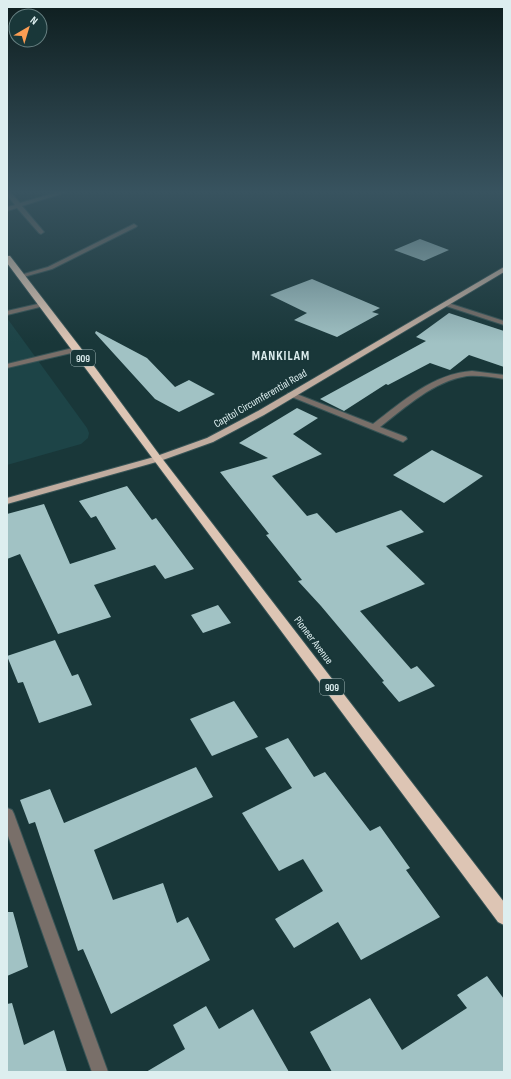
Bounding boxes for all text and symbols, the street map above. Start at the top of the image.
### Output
north arrow [8,8,48,48]
text: N [28,14,40,28]
district label: MANKILAM [252,348,310,364]
road number: 909 [71,350,95,366]
street label: Capitol Circumferential Road [211,366,309,430]
street label: Pioneer Avenue [291,614,336,667]
road number: 909 [320,679,344,695]

